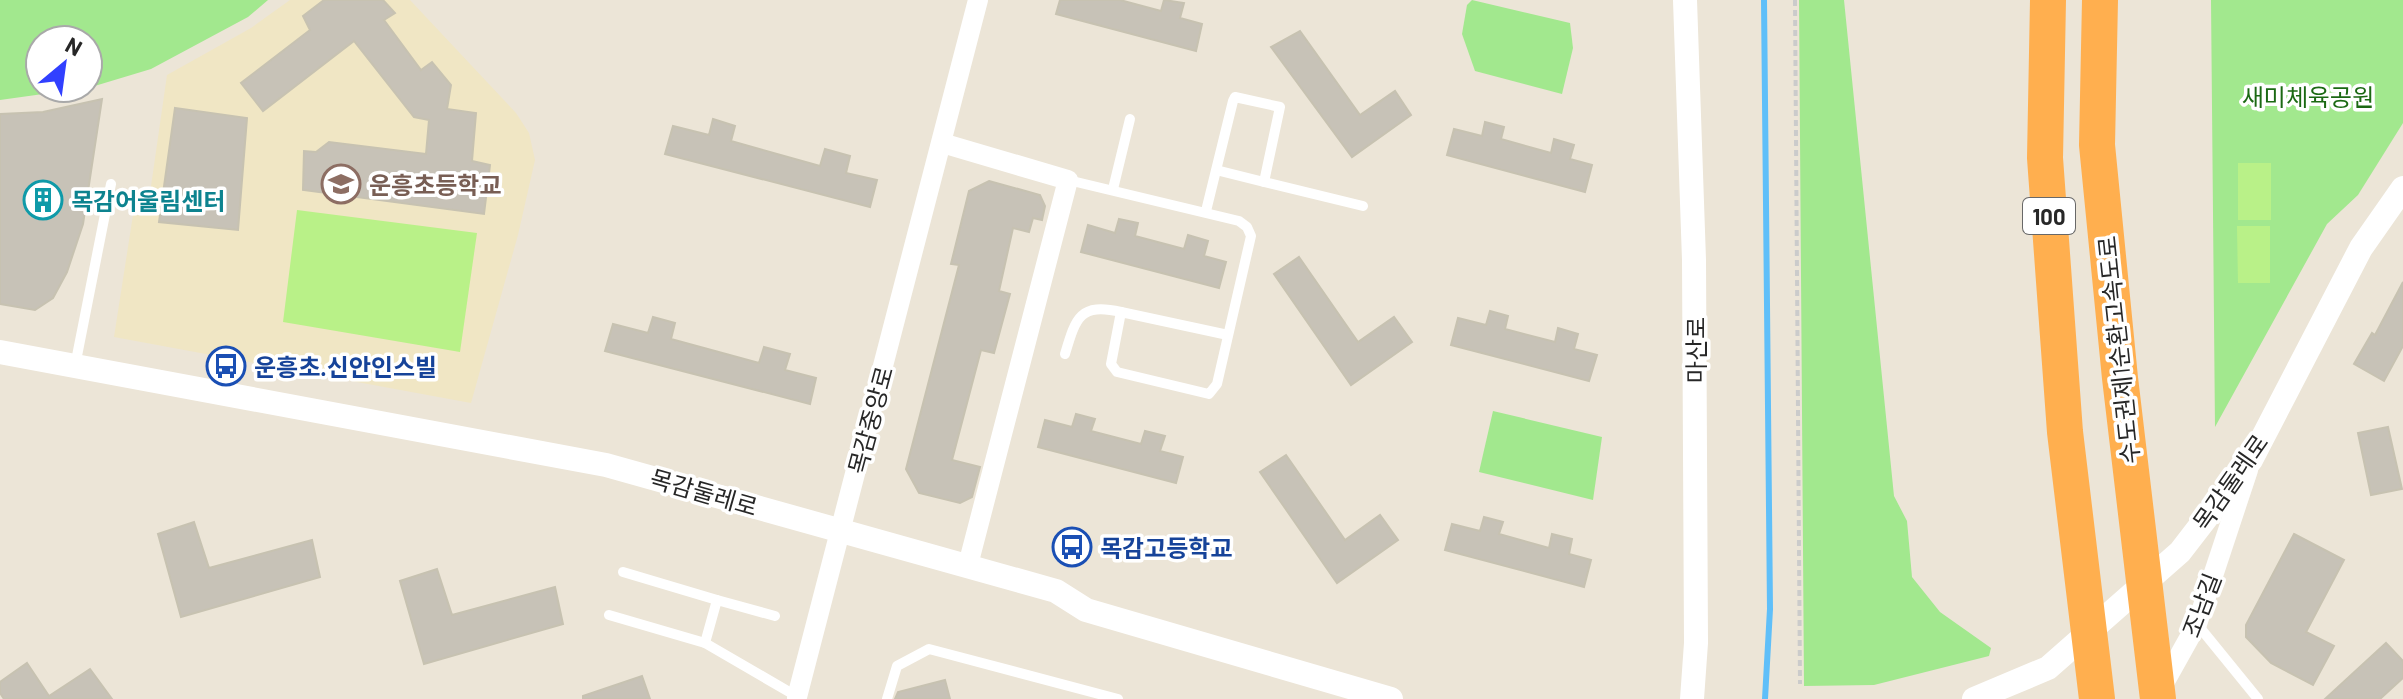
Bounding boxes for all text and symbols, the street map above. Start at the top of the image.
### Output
north arrow [24,24,104,104]
text: N [61,31,87,61]
park label: 새미체육공원 [2242,82,2374,111]
school or university icon: 운흥초등학교 [320,163,362,205]
place label: 운흥초등학교 [369,170,501,199]
building icon: 목감어울림센터 [22,179,64,221]
place label: 목감어울림센터 [71,186,226,215]
road number: 100 [2023,198,2075,234]
street label: 수도권제1순환고속도로 [2092,235,2144,465]
street label: 마산로 [1681,317,1710,383]
bus stop icon: 운흥초.신안인스빌 [205,345,247,387]
place label: 운흥초.신안인스빌 [254,352,437,381]
street label: 목감중앙로 [842,363,898,477]
street label: 목감둘레로 [2186,428,2274,536]
street label: 목감둘레로 [647,463,761,521]
bus stop icon: 목감고등학교 [1051,526,1093,568]
place label: 목감고등학교 [1100,533,1232,562]
street label: 조남길 [2176,569,2226,641]

